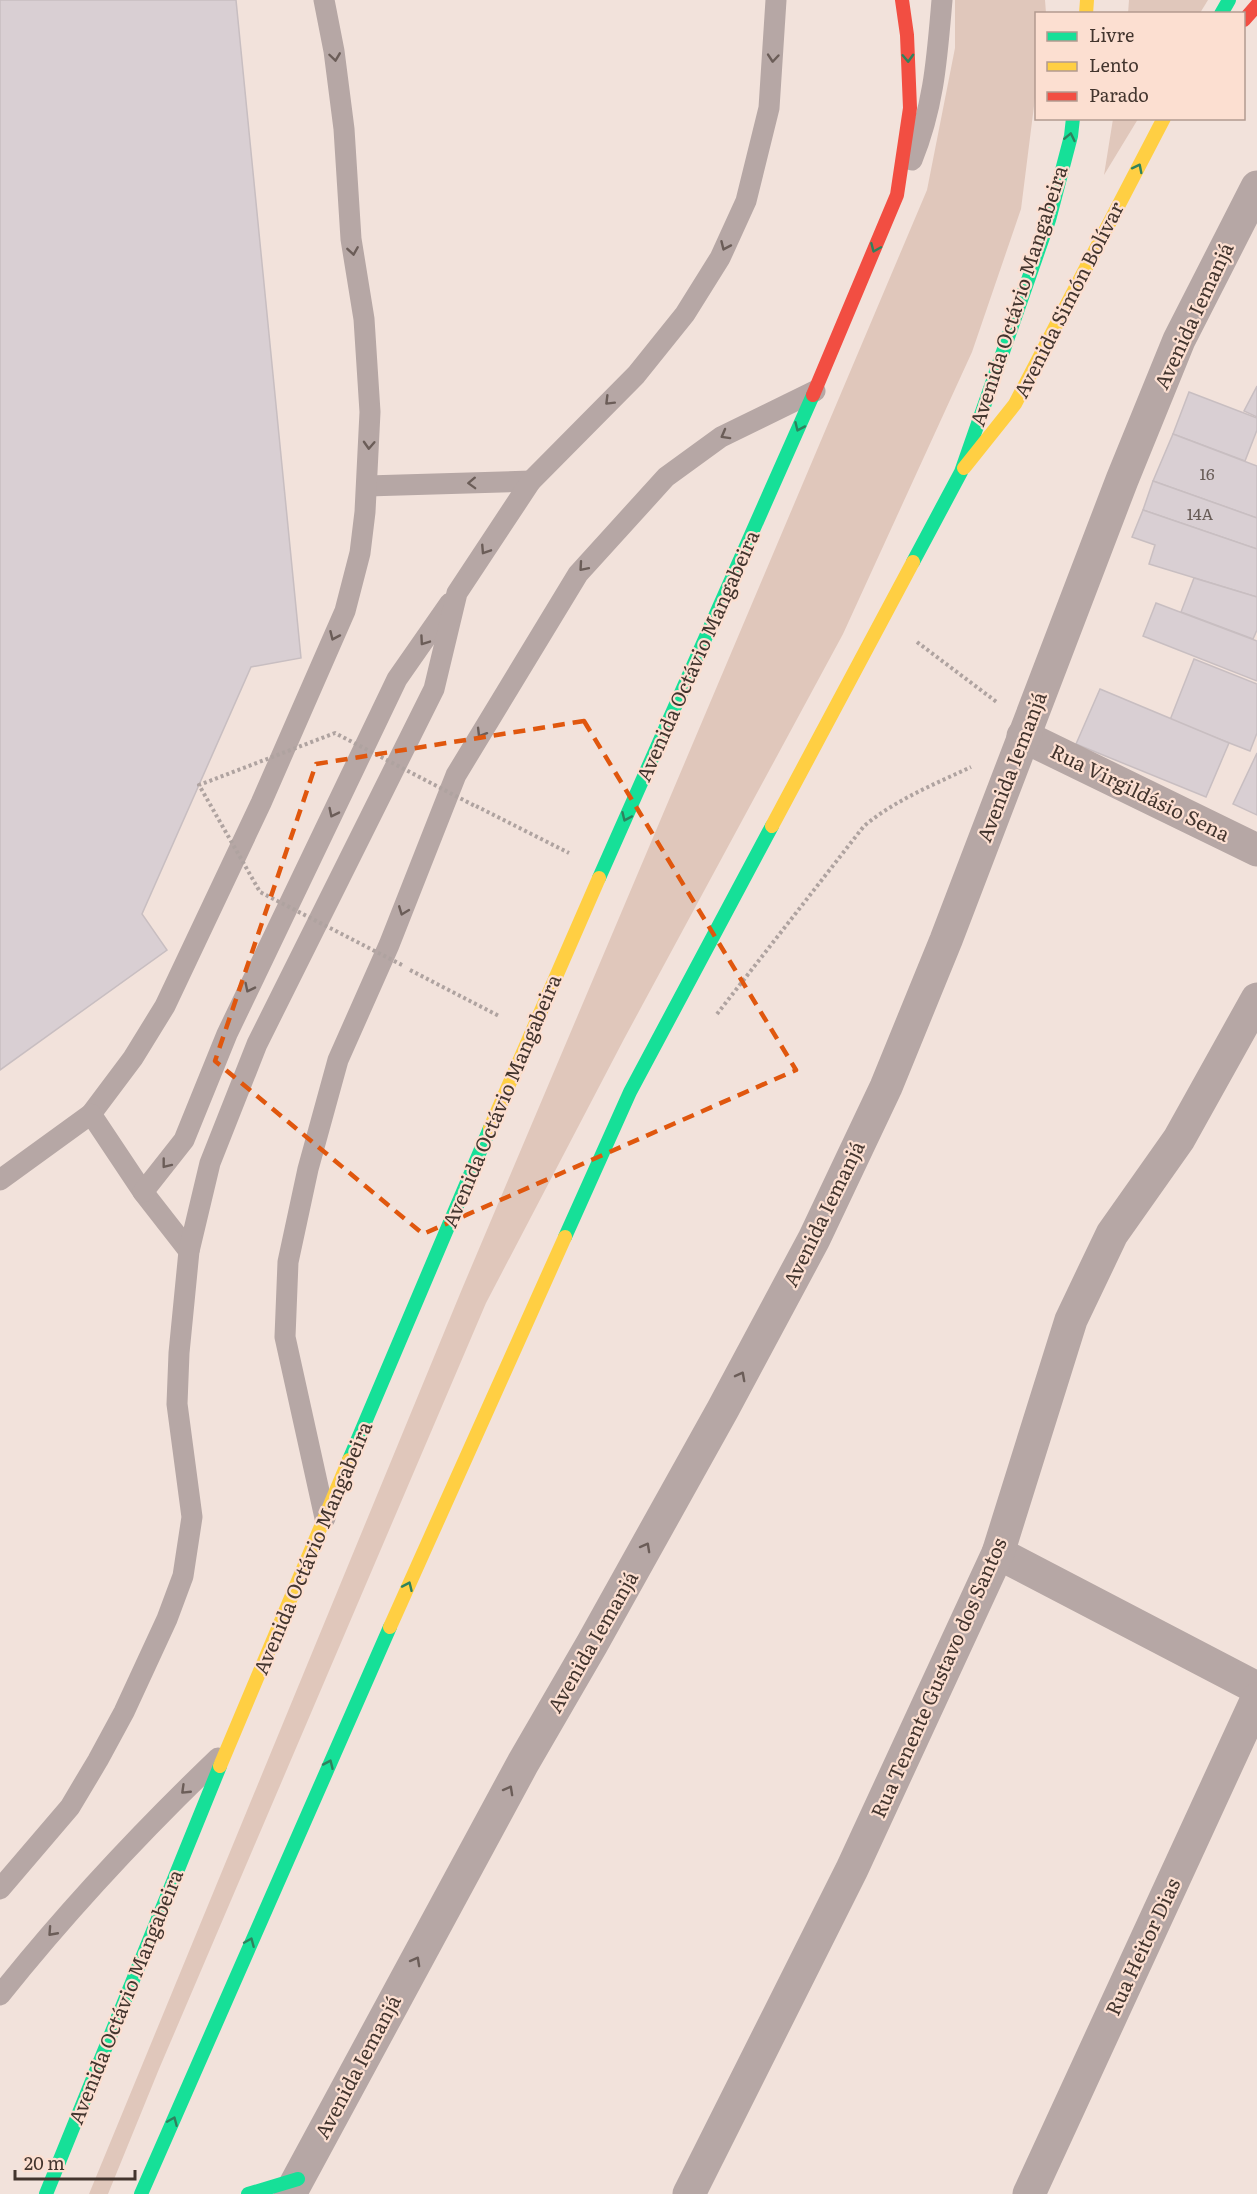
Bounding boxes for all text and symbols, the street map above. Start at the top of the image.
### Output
legend [1035,12,1245,120]
text: Livre [1089,21,1134,48]
text: Lento [1089,51,1139,78]
one-way arrow [328,53,341,62]
one-way arrow [767,54,780,63]
one-way arrow [902,54,914,63]
text: Parado [1089,81,1149,108]
one-way arrow [1063,132,1076,142]
street label: Avenida Octávio Mangabeira [961,161,1074,430]
one-way arrow [1131,164,1142,175]
street label: Avenida Simón Bolívar [1005,195,1130,403]
street label: Avenida Iemanjá [1145,237,1239,394]
one-way arrow [721,239,733,250]
one-way arrow [870,242,882,253]
one-way arrow [347,247,359,256]
one-way arrow [606,394,617,405]
one-way arrow [795,421,807,432]
one-way arrow [721,428,731,439]
one-way arrow [362,441,375,450]
house number: 16 [1199,461,1215,485]
one-way arrow [468,476,477,489]
house number: 14A [1187,501,1213,525]
street label: Avenida Octávio Mangabeira [627,524,765,786]
one-way arrow [481,544,492,555]
one-way arrow [579,561,590,571]
one-way arrow [329,630,341,641]
one-way arrow [420,634,431,645]
street label: Avenida Iemanjá [968,686,1053,846]
one-way arrow [476,727,488,737]
street label: Rua Virgildásio Sena [1046,735,1236,848]
one-way arrow [328,806,340,817]
one-way arrow [621,810,633,821]
one-way arrow [397,905,410,916]
street label: Avenida Octávio Mangabeira [433,969,567,1232]
one-way arrow [244,982,256,993]
street label: Avenida Iemanjá [774,1135,871,1291]
one-way arrow [162,1157,173,1168]
one-way arrow [734,1372,745,1383]
street label: Avenida Octávio Mangabeira [244,1416,378,1679]
street label: Rua Tenente Gustavo dos Santos [862,1532,1013,1822]
one-way arrow [639,1543,650,1553]
street label: Avenida Iemanjá [539,1564,644,1717]
one-way arrow [401,1581,413,1592]
one-way arrow [321,1759,333,1770]
one-way arrow [182,1782,193,1793]
one-way arrow [502,1786,513,1796]
street label: Avenida Octávio Mangabeira [59,1864,189,2128]
street label: Rua Heitor Dias [1096,1872,1186,2020]
one-way arrow [48,1925,59,1936]
one-way arrow [243,1938,255,1949]
one-way arrow [409,1957,420,1967]
street label: Avenida Iemanjá [306,1989,407,2143]
one-way arrow [165,2116,177,2127]
scale bar [15,2143,135,2181]
text: 20 m [24,2149,65,2176]

